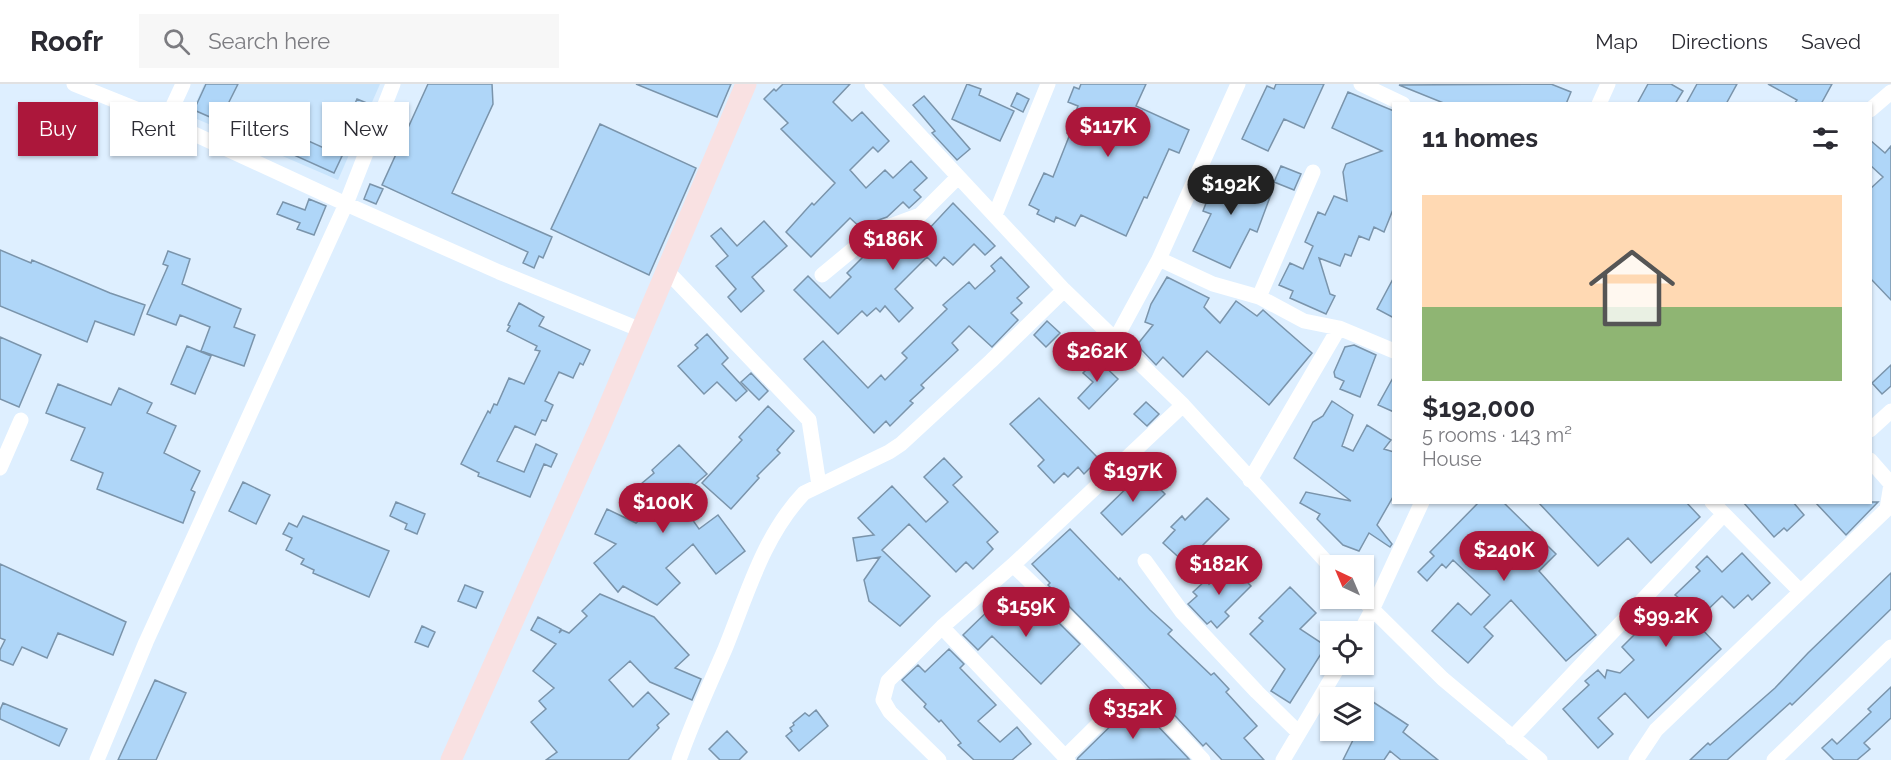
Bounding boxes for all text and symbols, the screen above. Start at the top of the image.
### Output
search box [139,14,559,68]
text: Roofr [30,25,103,58]
icon: search [160,25,193,58]
text: Search here [208,28,330,54]
text: Map [1595,29,1638,54]
text: Directions [1671,29,1768,54]
text: Saved [1801,29,1861,54]
chip: Buy [18,102,98,156]
chip: Rent [110,102,197,156]
chip: Filters [209,102,310,156]
chip: New [322,102,409,156]
pin: $117K [1066,107,1150,158]
text: $117K [1079,114,1137,138]
icon: filters [1809,122,1842,155]
text: 11 homes [1422,123,1538,153]
pin: $192K [1189,165,1273,216]
text: $192K [1202,172,1261,196]
pin: $186K [851,220,935,271]
text: $186K [863,227,923,251]
icon: home [1578,234,1686,342]
pin: $262K [1055,332,1139,383]
text: $262K [1067,339,1127,363]
text: $192,000 [1422,393,1535,423]
text: 5 rooms · 143 m² [1422,423,1572,447]
text: House [1422,447,1482,471]
pin: $197K [1091,452,1175,503]
text: $197K [1104,459,1162,483]
pin: $100K [621,483,705,534]
text: $100K [633,490,693,514]
pin: $240K [1462,531,1546,582]
text: $240K [1473,538,1535,562]
pin: $182K [1177,545,1261,596]
text: $182K [1189,552,1249,576]
north arrow [1320,555,1374,609]
map controls [1320,555,1374,741]
pin: $159K [984,587,1068,638]
text: $159K [997,594,1055,618]
pin: $99.2K [1617,597,1715,648]
text: $99.2K [1633,604,1699,628]
button: locate [1320,621,1374,675]
button: layers [1320,687,1374,741]
pin: $352K [1091,689,1175,740]
text: $352K [1103,696,1163,720]

